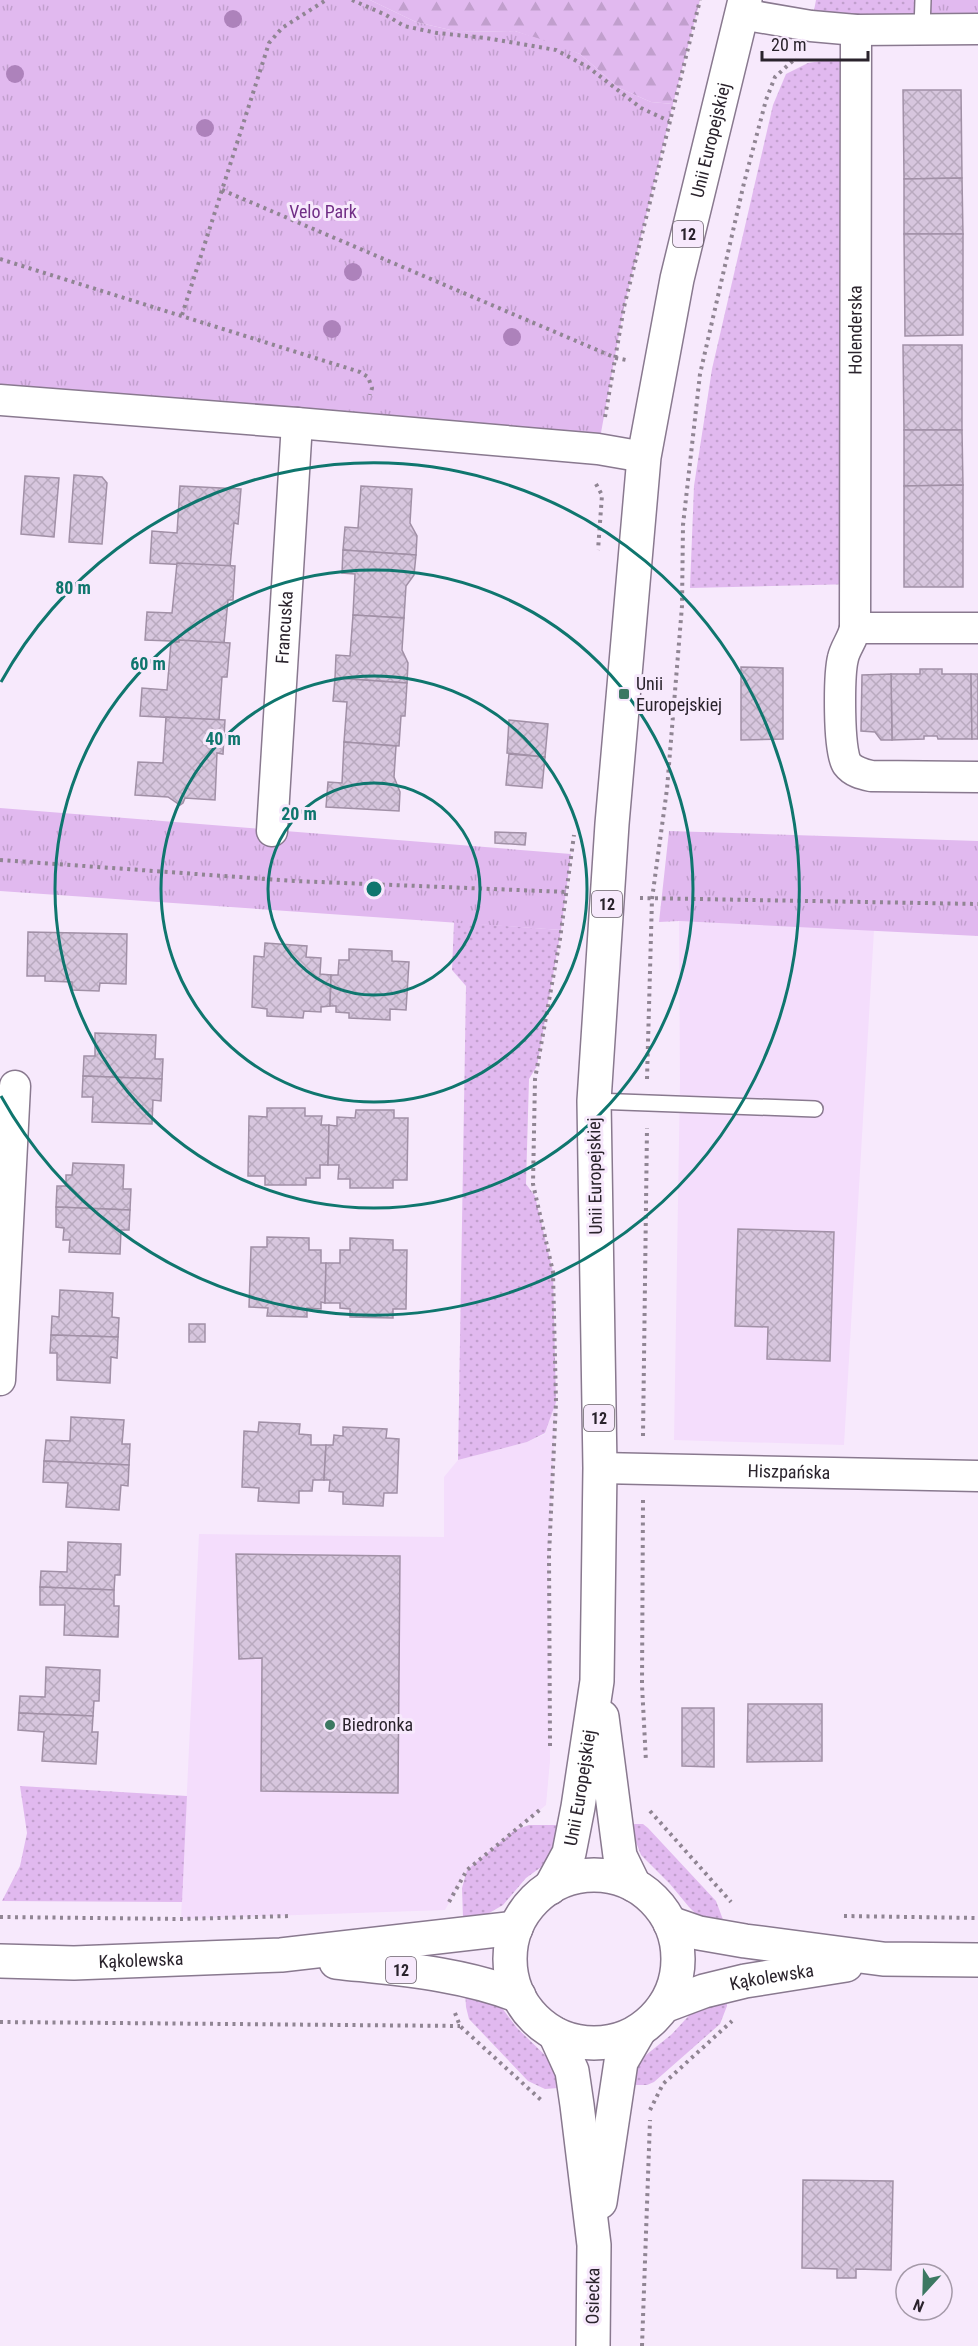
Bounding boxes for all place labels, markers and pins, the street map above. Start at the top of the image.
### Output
place label: Unii Europejskiej [636,673,722,715]
marker: Unii Europejskiej [617,687,631,701]
centre of rings [364,879,384,899]
place label: Biedronka [342,1714,413,1735]
marker: Biedronka [323,1718,337,1732]

